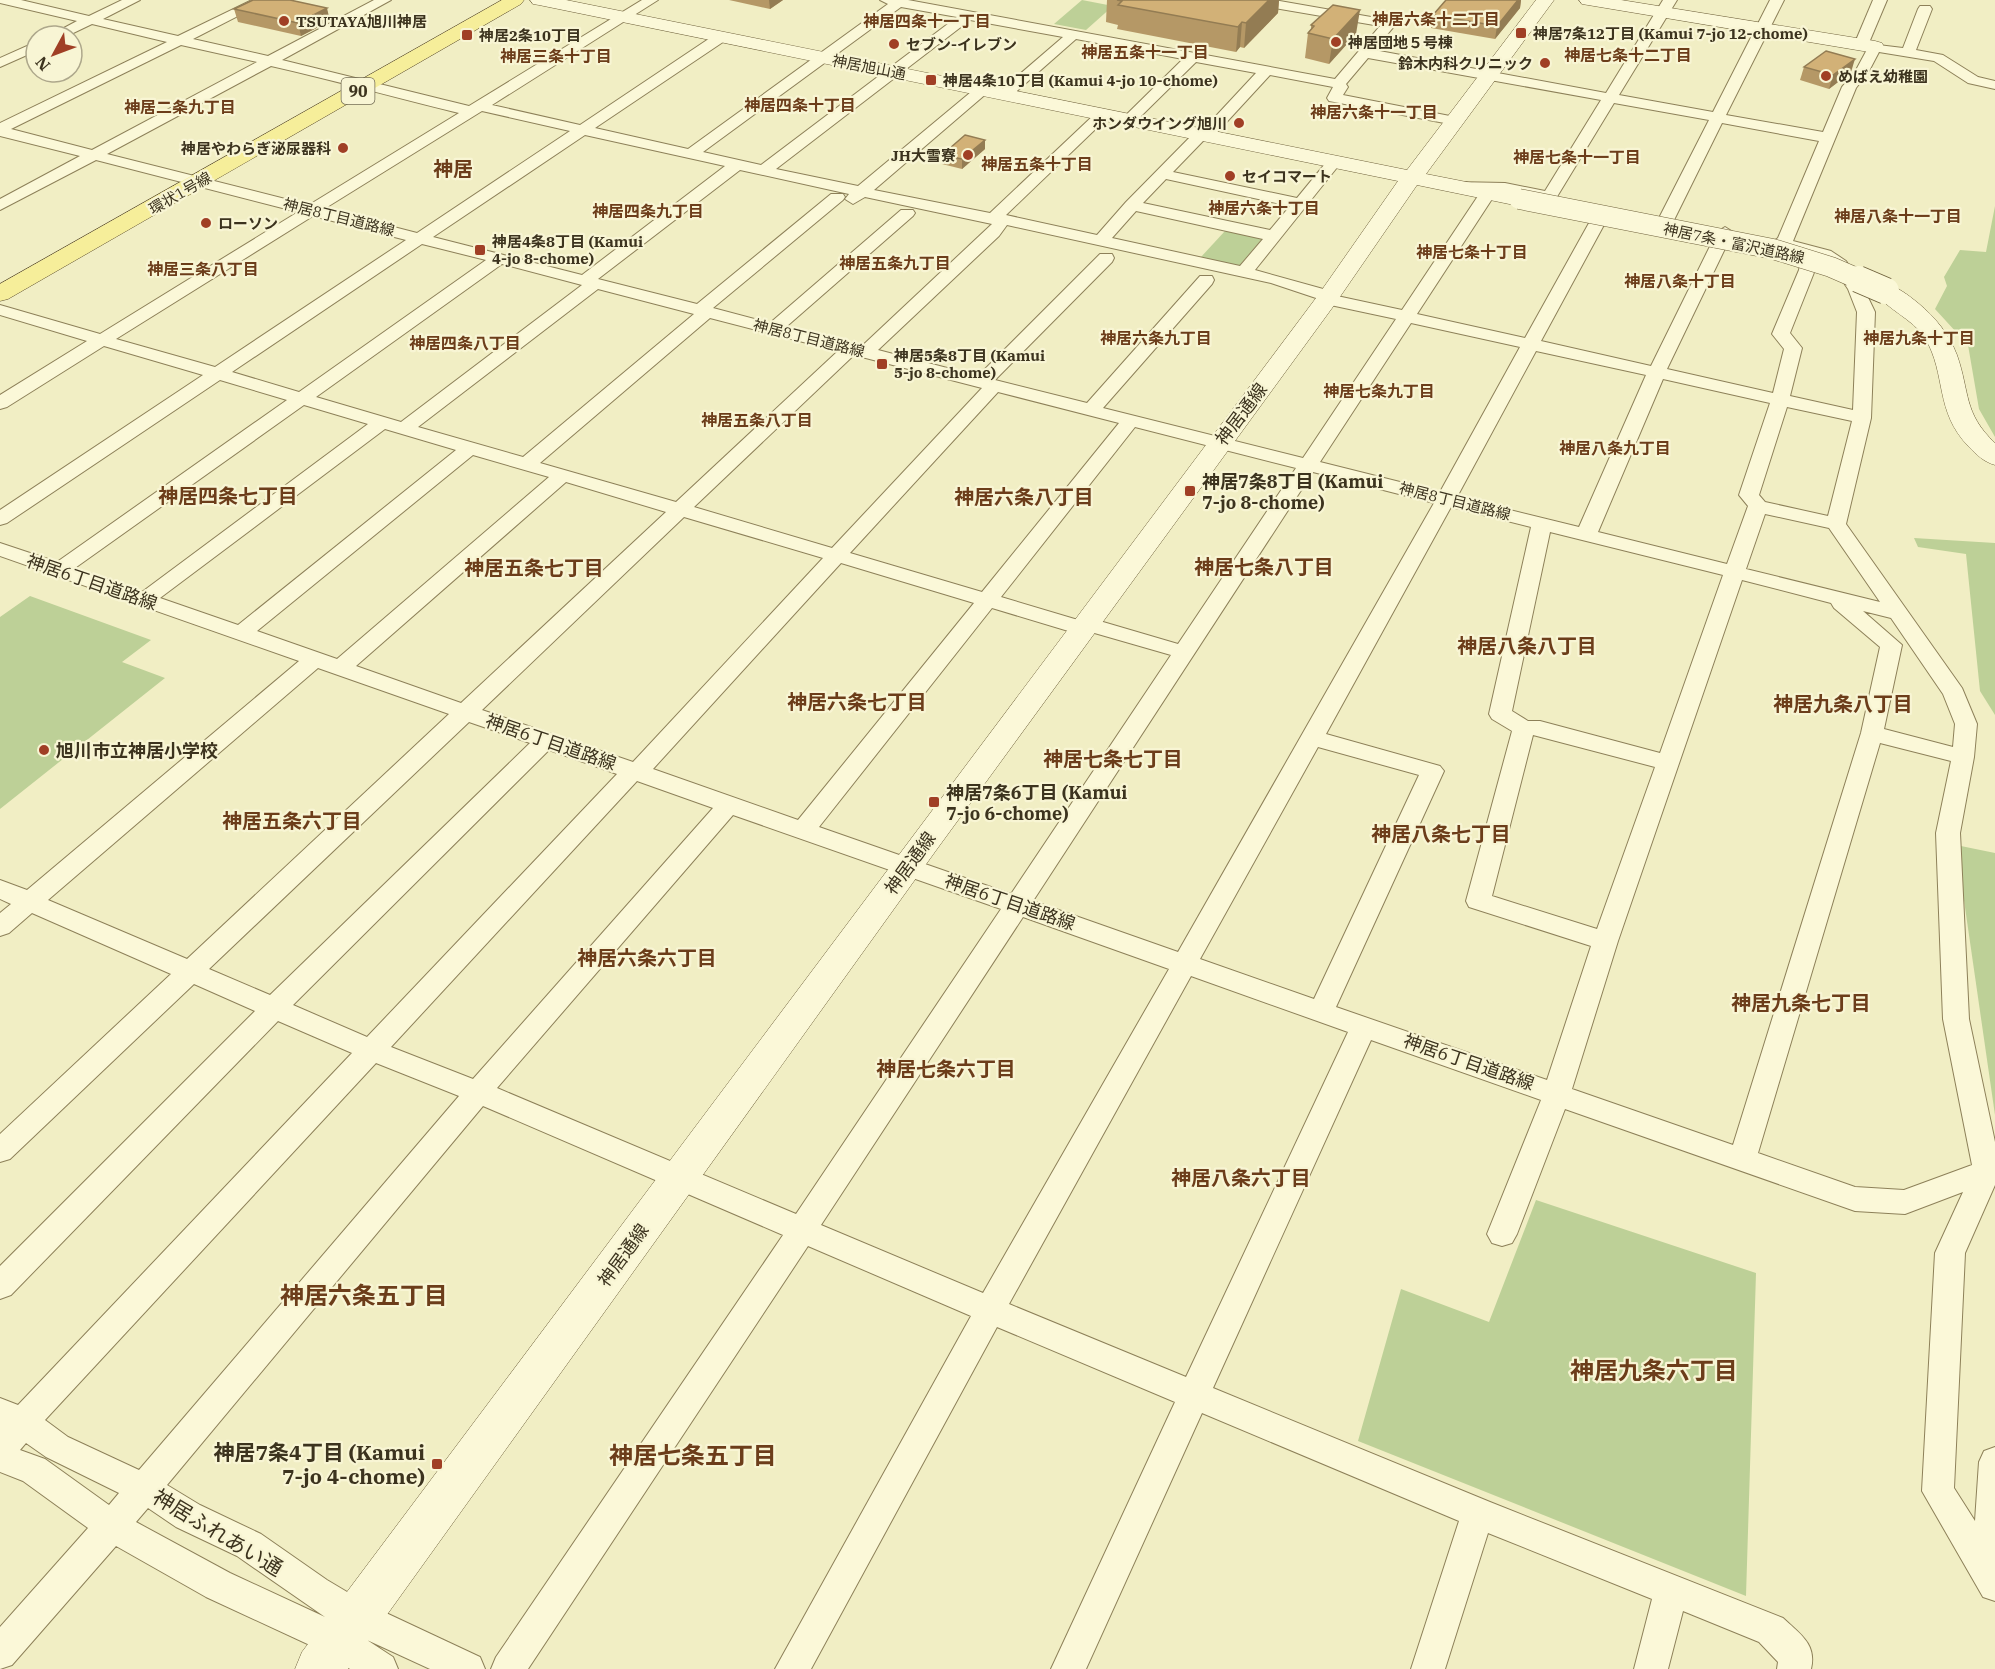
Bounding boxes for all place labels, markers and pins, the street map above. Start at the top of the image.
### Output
place label: TSUTAYA旭川神居 [296,12,427,31]
marker: TSUTAYA旭川神居 [277,14,291,28]
place label: 神居7条12丁目 (Kamui 7-jo 12-chome) [1532,24,1808,43]
place label: 神居2条10丁目 [478,26,581,45]
marker: 神居7条12丁目 (Kamui 7-jo 12-chome) [1514,26,1528,40]
marker: 神居2条10丁目 [460,28,474,42]
place label: 神居団地５号棟 [1347,33,1453,52]
place label: セブン-イレブン [906,35,1017,54]
marker: 神居団地５号棟 [1329,35,1343,49]
marker: セブン-イレブン [887,37,901,51]
place label: 鈴木内科クリニック [1398,54,1533,73]
marker: 鈴木内科クリニック [1538,56,1552,70]
place label: めばえ幼稚園 [1838,67,1928,86]
marker: めばえ幼稚園 [1819,69,1833,83]
place label: 神居4条10丁目 (Kamui 4-jo 10-chome) [942,71,1218,90]
marker: 神居4条10丁目 (Kamui 4-jo 10-chome) [924,73,938,87]
place label: ホンダウイング旭川 [1092,114,1227,133]
marker: ホンダウイング旭川 [1232,116,1246,130]
place label: 神居やわらぎ泌尿器科 [180,139,331,158]
marker: 神居やわらぎ泌尿器科 [336,141,350,155]
place label: JH大雪寮 [891,146,956,165]
marker: JH大雪寮 [961,148,975,162]
place label: セイコマート [1242,167,1332,186]
marker: セイコマート [1223,169,1237,183]
place label: ローソン [218,214,278,233]
marker: ローソン [199,216,213,230]
place label: 神居4条8丁目 (Kamui 4-jo 8-chome) [491,232,643,268]
marker: 神居4条8丁目 (Kamui 4-jo 8-chome) [473,243,487,257]
place label: 神居5条8丁目 (Kamui 5-jo 8-chome) [893,346,1045,382]
marker: 神居5条8丁目 (Kamui 5-jo 8-chome) [875,357,889,371]
place label: 神居7条8丁目 (Kamui 7-jo 8-chome) [1202,470,1383,514]
marker: 神居7条8丁目 (Kamui 7-jo 8-chome) [1183,484,1197,498]
place label: 旭川市立神居小学校 [56,739,218,762]
marker: 旭川市立神居小学校 [37,743,51,757]
place label: 神居7条6丁目 (Kamui 7-jo 6-chome) [946,781,1127,825]
marker: 神居7条6丁目 (Kamui 7-jo 6-chome) [927,795,941,809]
place label: 神居7条4丁目 (Kamui 7-jo 4-chome) [213,1438,425,1490]
marker: 神居7条4丁目 (Kamui 7-jo 4-chome) [430,1457,444,1471]

